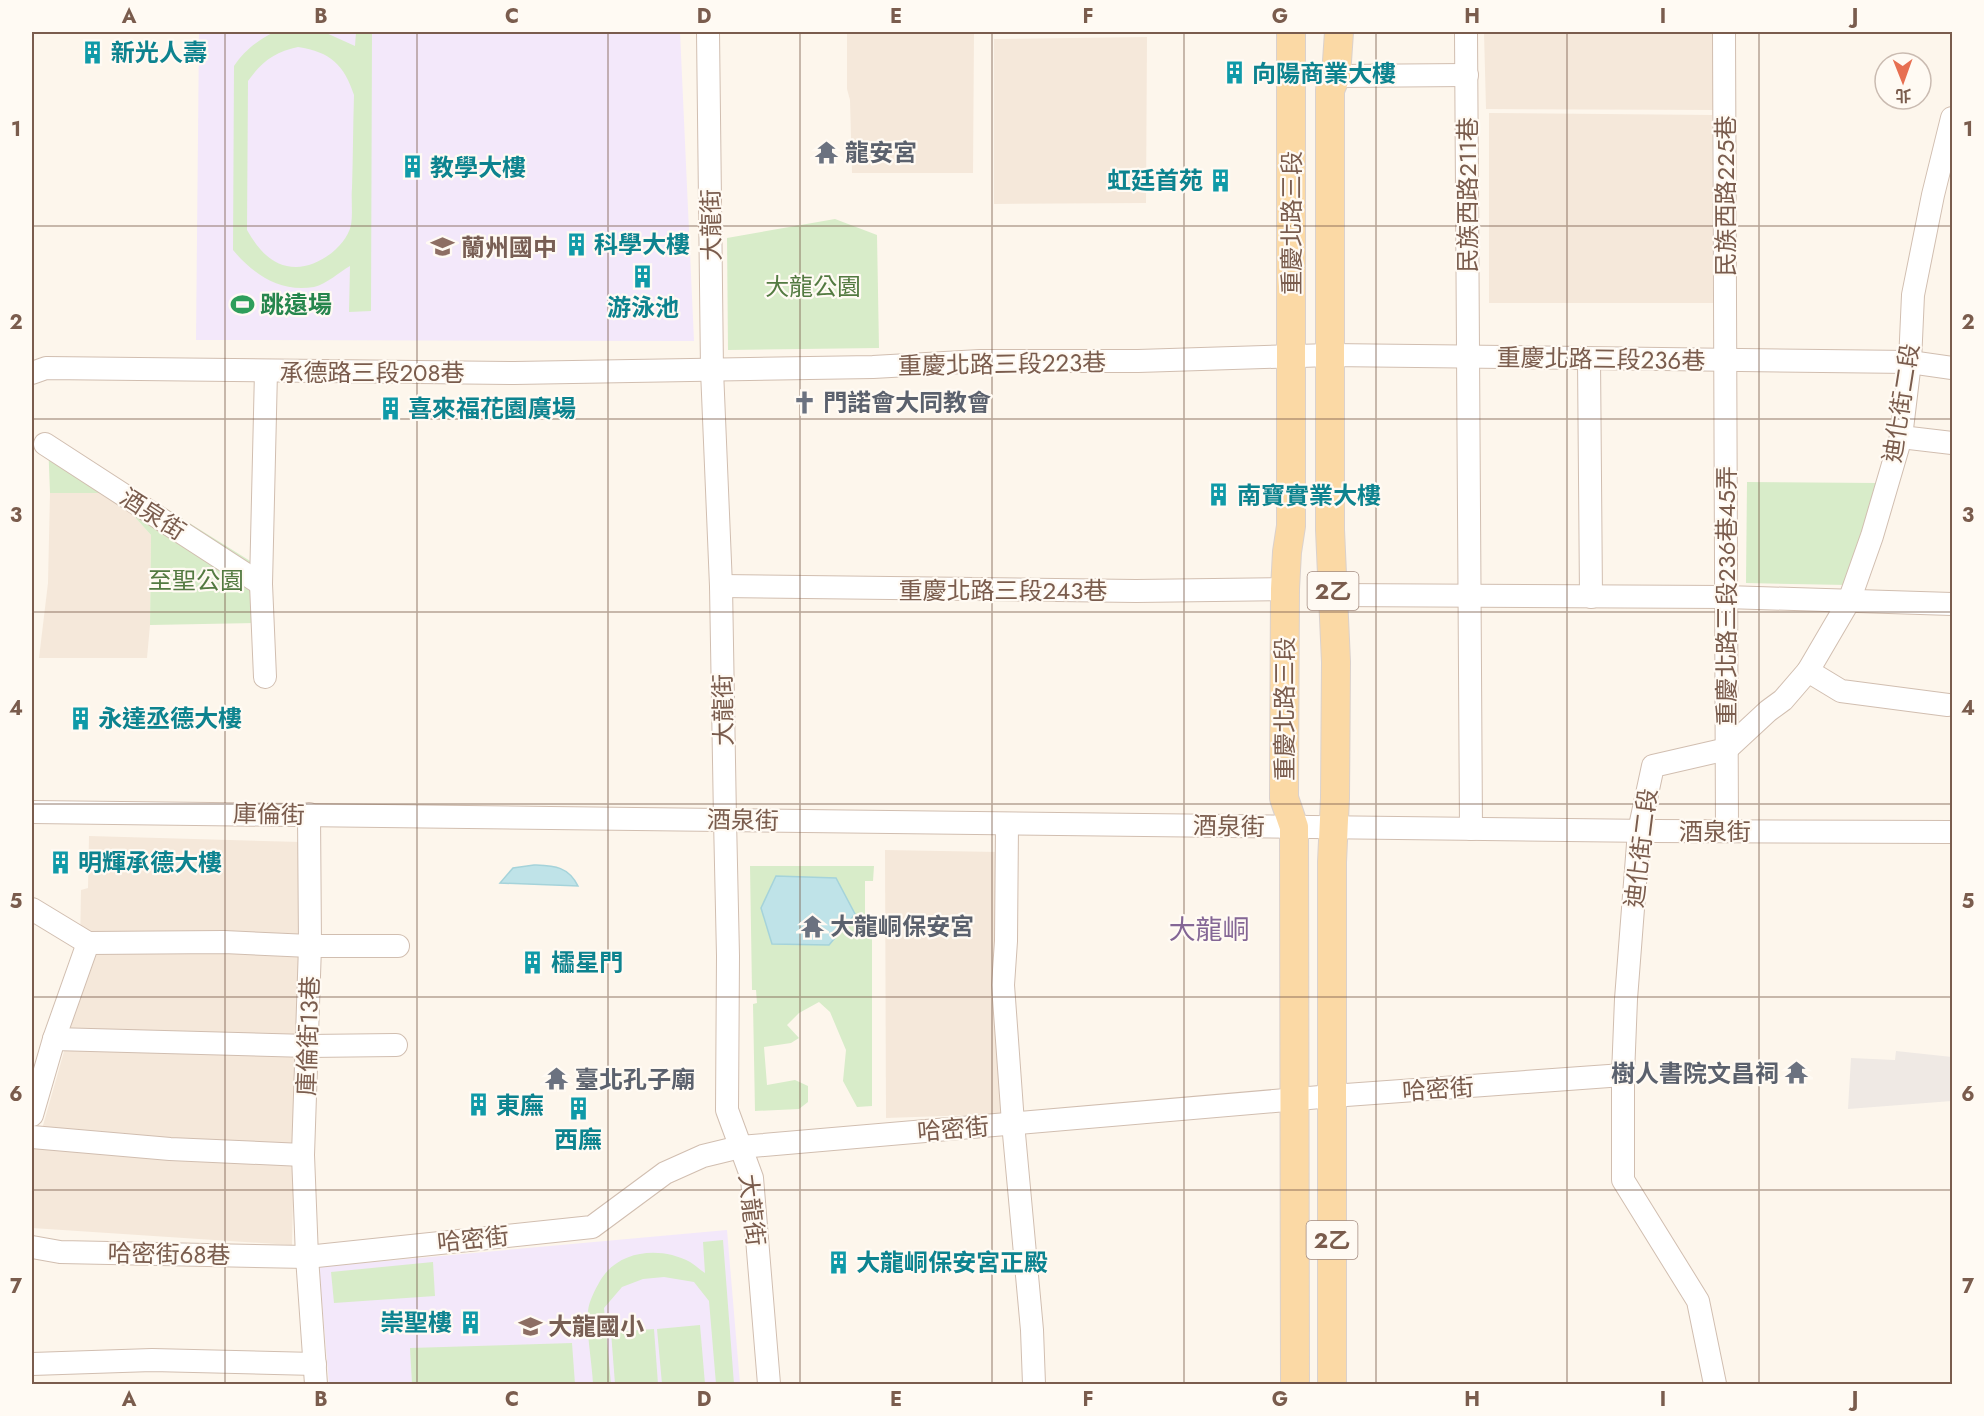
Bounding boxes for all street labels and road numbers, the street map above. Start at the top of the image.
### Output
street label: 民族西路225巷 [1708,116,1743,276]
street label: 民族西路211巷 [1450,117,1485,273]
street label: 重慶北路三段 [1274,151,1309,295]
street label: 大龍街 [693,189,729,261]
street label: 重慶北路三段236巷 [1496,340,1706,378]
street label: 迪化街二段 [1874,341,1928,465]
street label: 重慶北路三段223巷 [897,345,1107,383]
street label: 承德路三段208巷 [279,355,465,390]
street label: 重慶北路三段236巷45弄 [1709,466,1744,726]
street label: 酒泉街 [113,480,193,548]
road number: 2乙 [1308,572,1358,610]
street label: 重慶北路三段243巷 [899,573,1107,608]
street label: 重慶北路三段 [1267,637,1302,781]
street label: 大龍街 [705,674,741,746]
street label: 迪化街二段 [1616,786,1666,910]
street label: 庫倫街 [233,796,305,832]
street label: 酒泉街 [707,802,779,838]
street label: 酒泉街 [1193,808,1265,844]
street label: 酒泉街 [1679,814,1751,849]
street label: 庫倫街13巷 [288,975,328,1097]
street label: 哈密街 [1401,1069,1475,1109]
street label: 哈密街 [916,1108,990,1150]
street label: 大龍街 [730,1172,774,1248]
street label: 哈密街 [435,1218,511,1260]
road number: 2乙 [1306,1221,1358,1259]
street label: 哈密街68巷 [107,1235,231,1273]

